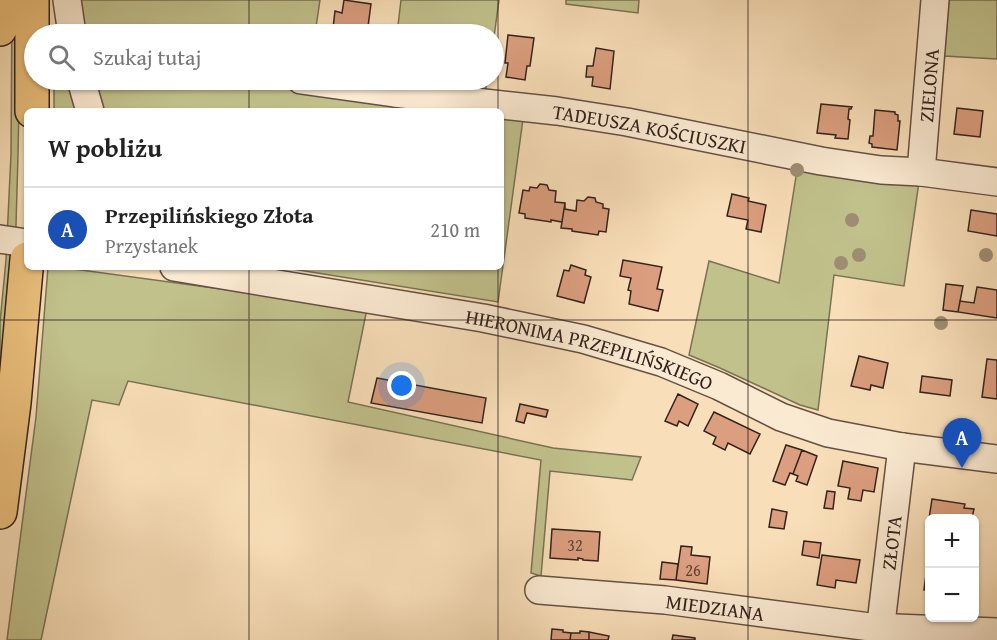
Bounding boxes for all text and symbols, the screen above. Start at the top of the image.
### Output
search box [24,24,504,90]
icon: search [45,41,78,74]
text: Szukaj tutaj [93,41,201,73]
street label: ZIELONA [911,47,946,123]
street label: TADEUSZA KOŚCIUSZKI [551,96,749,160]
text: W pobliżu [48,128,162,167]
text: Przepilińskiego Złota [105,199,314,231]
text: A [61,215,74,244]
text: 210 m [430,215,480,244]
text: Przystanek [105,231,198,260]
street label: HIERONIMA PRZEPILIŃSKIEGO [464,301,718,397]
your location [387,371,416,400]
pin: A [942,418,982,468]
street label: ZŁOTA [873,514,908,572]
map controls [925,514,979,622]
button: + [925,514,979,568]
house number: 32 [567,533,583,557]
house number: 26 [685,558,701,582]
button: − [925,568,979,622]
street label: MIEDZIANA [664,586,766,627]

